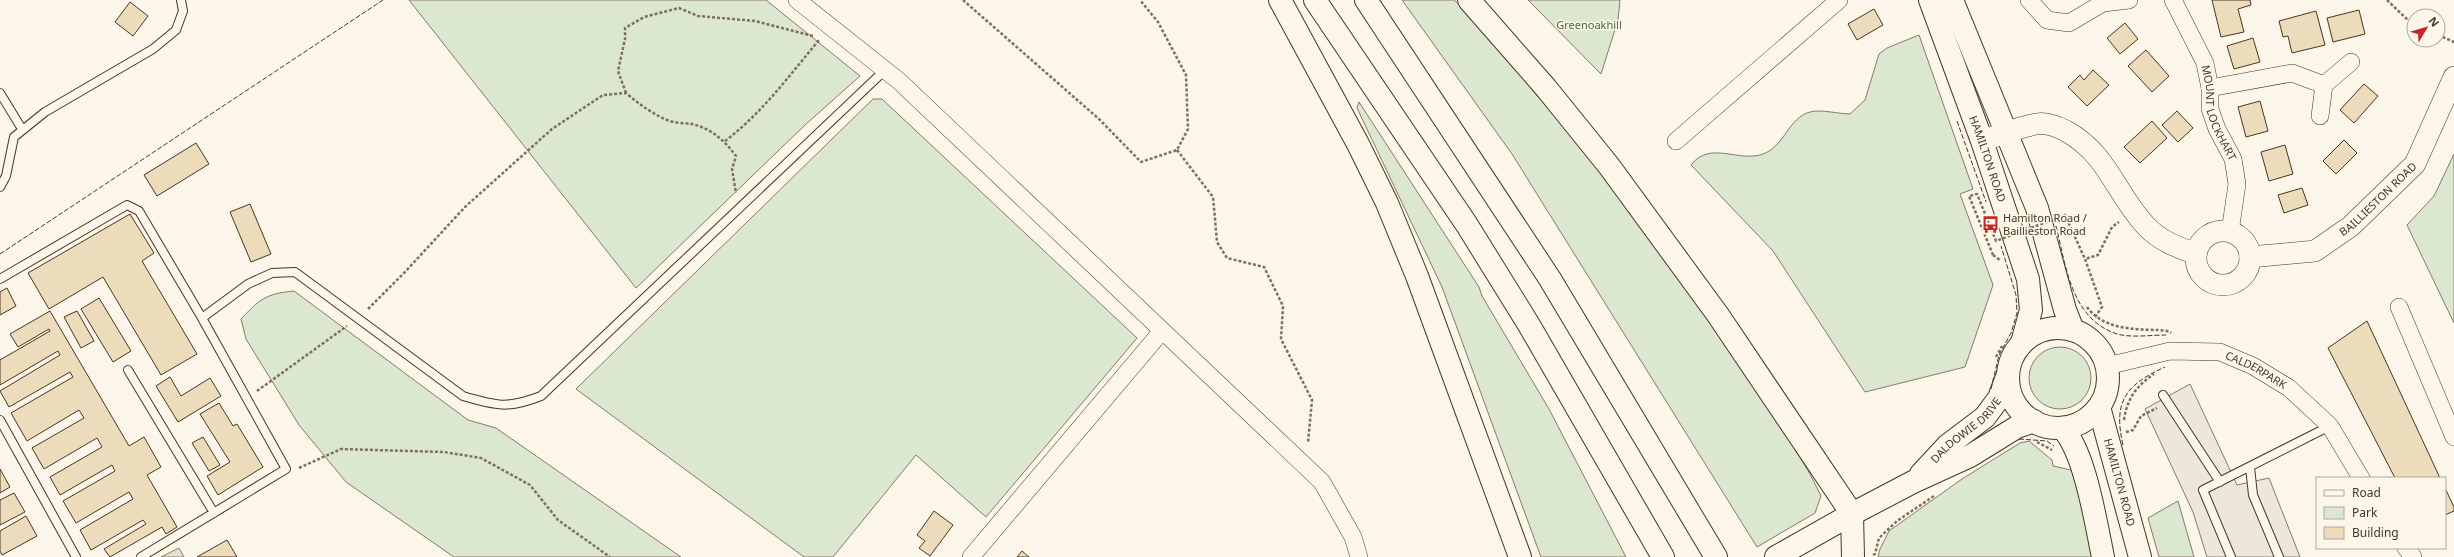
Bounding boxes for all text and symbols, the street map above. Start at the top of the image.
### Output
north arrow [2406,8,2446,48]
text: N [2426,13,2443,30]
park label: Greenoakhill [1556,17,1622,32]
street label: MOUNT LOCKHART [2199,64,2240,163]
street label: HAMILTON ROAD [1966,113,2010,204]
street label: BAILLIESTON ROAD [2336,159,2419,239]
place label: Hamilton Road / Baillieston Road [2003,210,2087,238]
bus stop icon: Hamilton Road / Baillieston Road [1980,214,2000,234]
street label: CALDERPARK [2223,347,2290,392]
street label: DALDOWIE DRIVE [1927,394,2004,466]
street label: HAMILTON ROAD [2101,436,2139,528]
legend [2316,477,2446,549]
text: Road [2352,484,2381,501]
text: Park [2352,504,2378,521]
text: Building [2352,524,2399,541]

